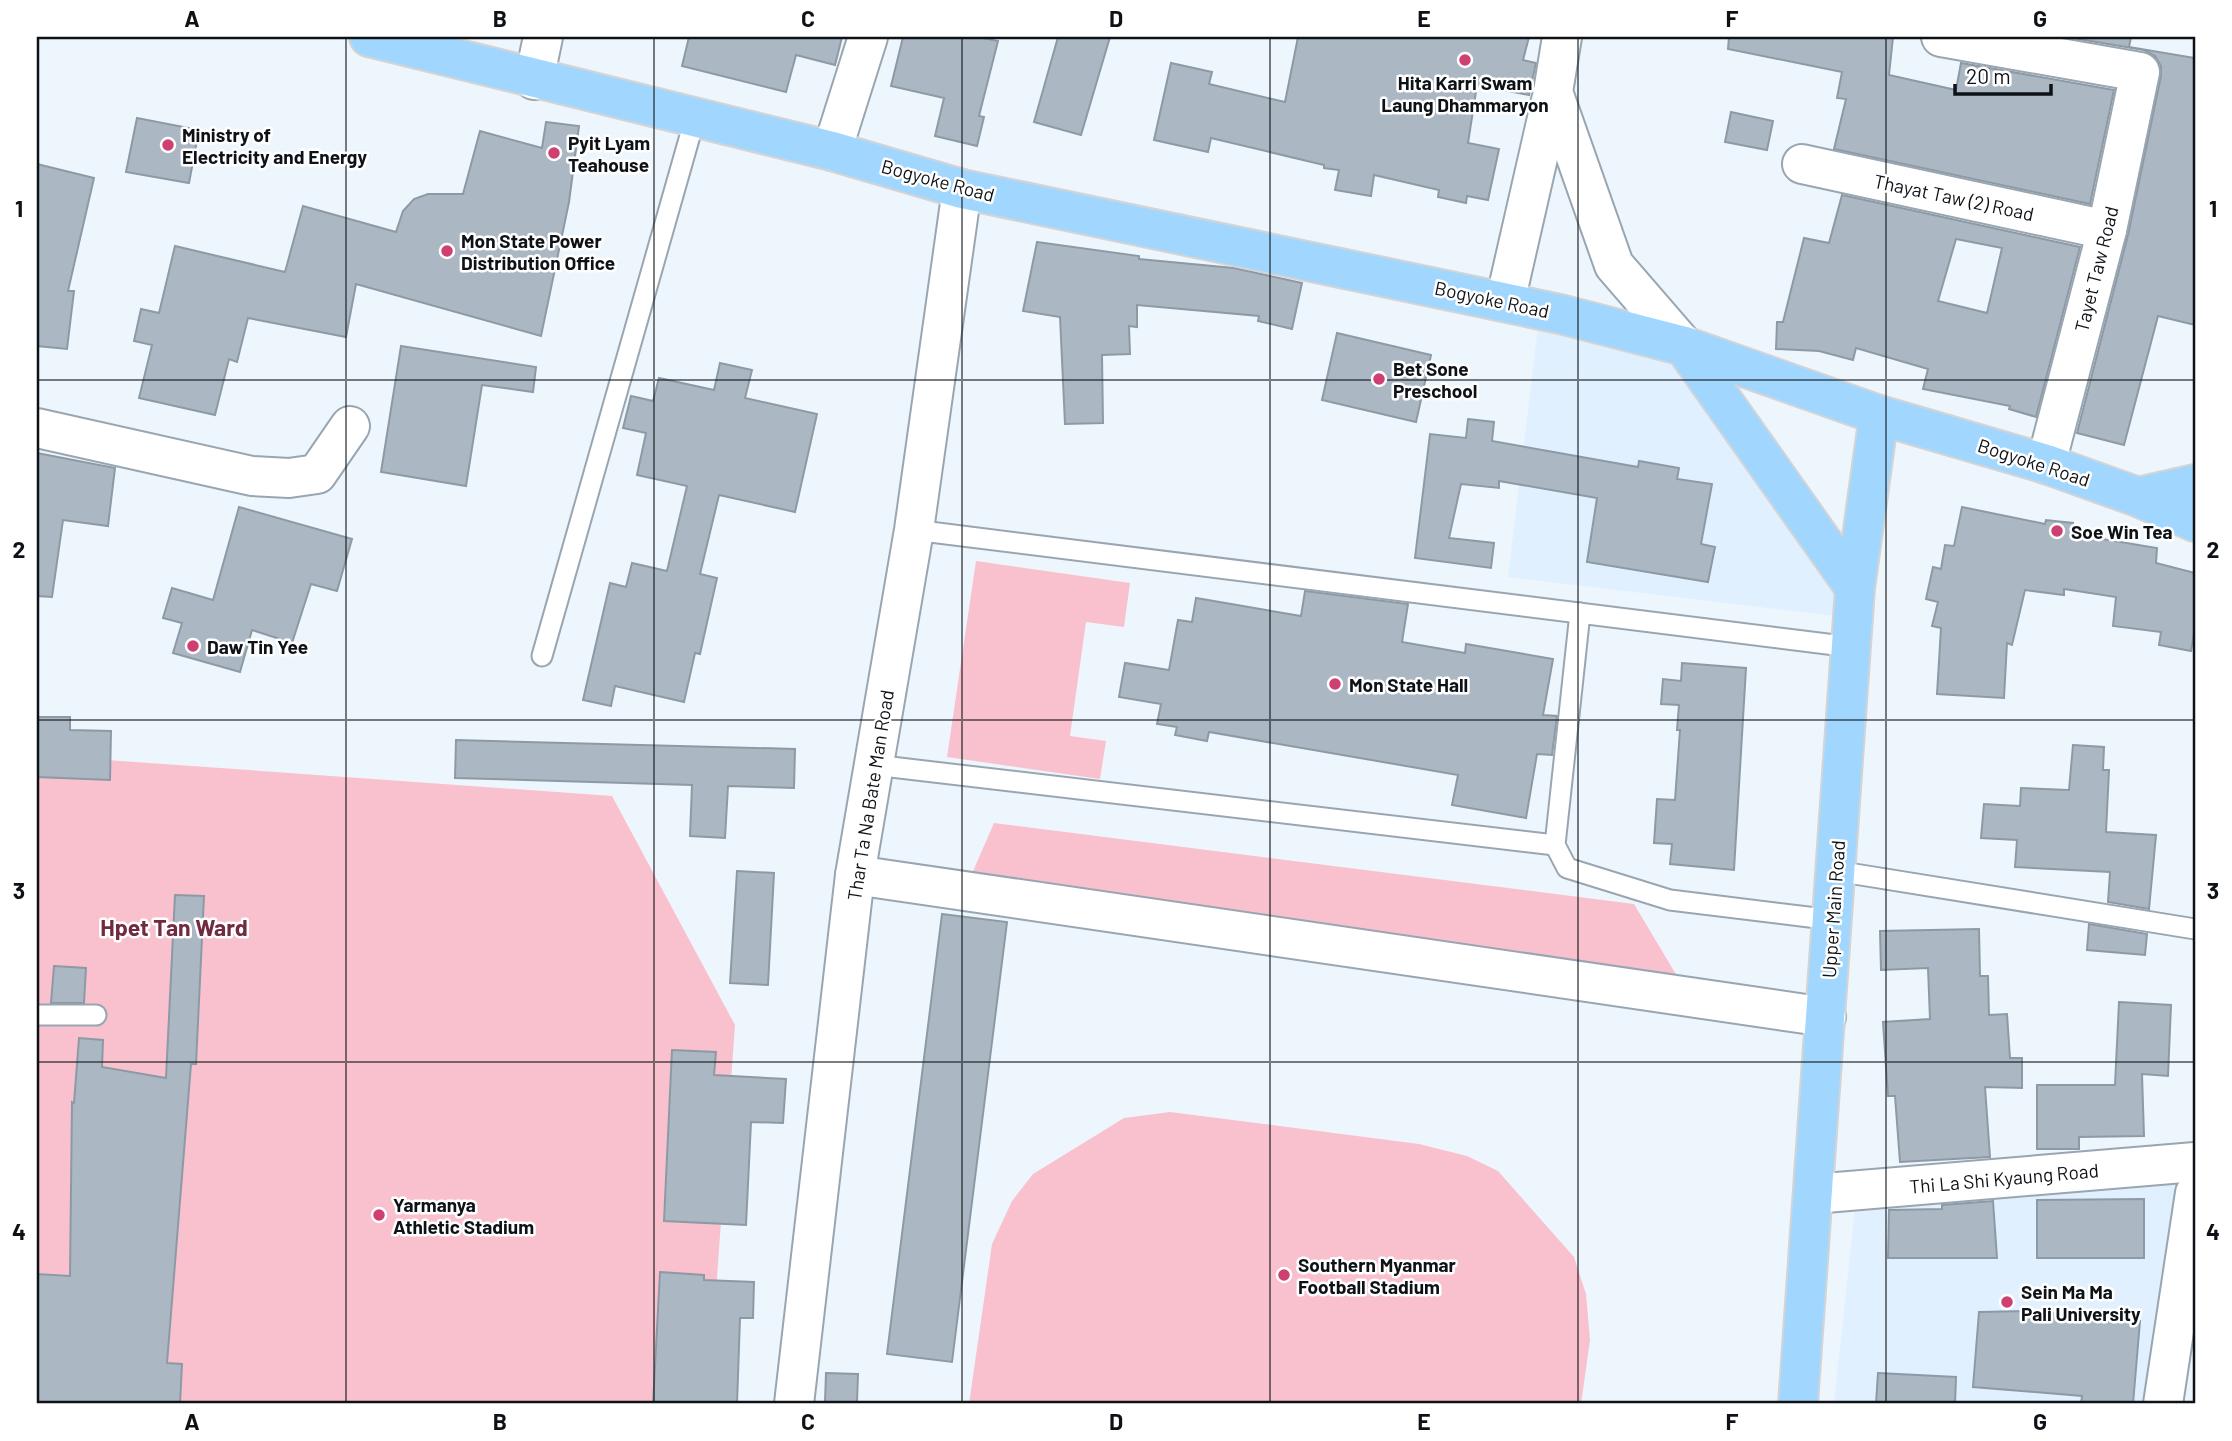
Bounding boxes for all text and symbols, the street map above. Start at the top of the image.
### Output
text: A [184,4,200,32]
text: B [493,4,507,32]
text: C [801,4,815,32]
text: D [1109,4,1123,32]
text: E [1417,4,1431,32]
text: F [1726,4,1739,32]
text: G [2033,4,2047,32]
marker: Hita Karri Swam Laung Dhammaryon [1457,52,1473,68]
scale bar [1955,52,2052,96]
text: 20 m [1966,63,2011,88]
place label: Hita Karri Swam Laung Dhammaryon [1381,71,1549,116]
place label: Ministry of Electricity and Energy [182,123,367,168]
place label: Pyit Lyam Teahouse [568,131,650,176]
marker: Ministry of Electricity and Energy [160,137,176,153]
marker: Pyit Lyam Teahouse [546,145,562,161]
street label: Bogyoke Road [879,154,997,206]
street label: Thayat Taw (2) Road [1872,169,2036,225]
text: 1 [15,194,23,222]
text: 1 [2209,194,2217,222]
street label: Tayet Taw Road [2069,204,2123,334]
place label: Mon State Power Distribution Office [461,229,615,274]
marker: Mon State Power Distribution Office [439,243,455,259]
street label: Bogyoke Road [1433,276,1551,322]
place label: Bet Sone Preschool [1393,357,1478,402]
marker: Bet Sone Preschool [1371,371,1387,387]
street label: Bogyoke Road [1975,433,2093,491]
place label: Soe Win Tea [2071,520,2173,543]
marker: Soe Win Tea [2049,523,2065,539]
text: 2 [13,535,25,563]
text: 2 [2207,535,2219,563]
place label: Daw Tin Yee [207,635,308,658]
marker: Daw Tin Yee [185,638,201,654]
place label: Mon State Hall [1349,673,1468,696]
marker: Mon State Hall [1327,676,1343,692]
street label: Thar Ta Na Bate Man Road [842,688,898,902]
street label: Upper Main Road [1817,839,1849,979]
text: 3 [13,876,25,904]
text: 3 [2207,876,2219,904]
district label: Hpet Tan Ward [100,913,248,941]
street label: Thi La Shi Kyaung Road [1908,1158,2100,1198]
place label: Yarmanya Athletic Stadium [393,1193,534,1238]
marker: Yarmanya Athletic Stadium [371,1207,387,1223]
text: 4 [12,1217,26,1245]
text: 4 [2206,1217,2220,1245]
place label: Southern Myanmar Football Stadium [1298,1253,1457,1298]
marker: Southern Myanmar Football Stadium [1276,1267,1292,1283]
place label: Sein Ma Ma Pali University [2021,1280,2141,1325]
marker: Sein Ma Ma Pali University [1999,1294,2015,1310]
text: A [184,1407,200,1435]
text: B [493,1407,507,1435]
text: C [801,1407,815,1435]
text: D [1109,1407,1123,1435]
text: E [1417,1407,1431,1435]
text: F [1726,1407,1739,1435]
text: G [2033,1407,2047,1435]

